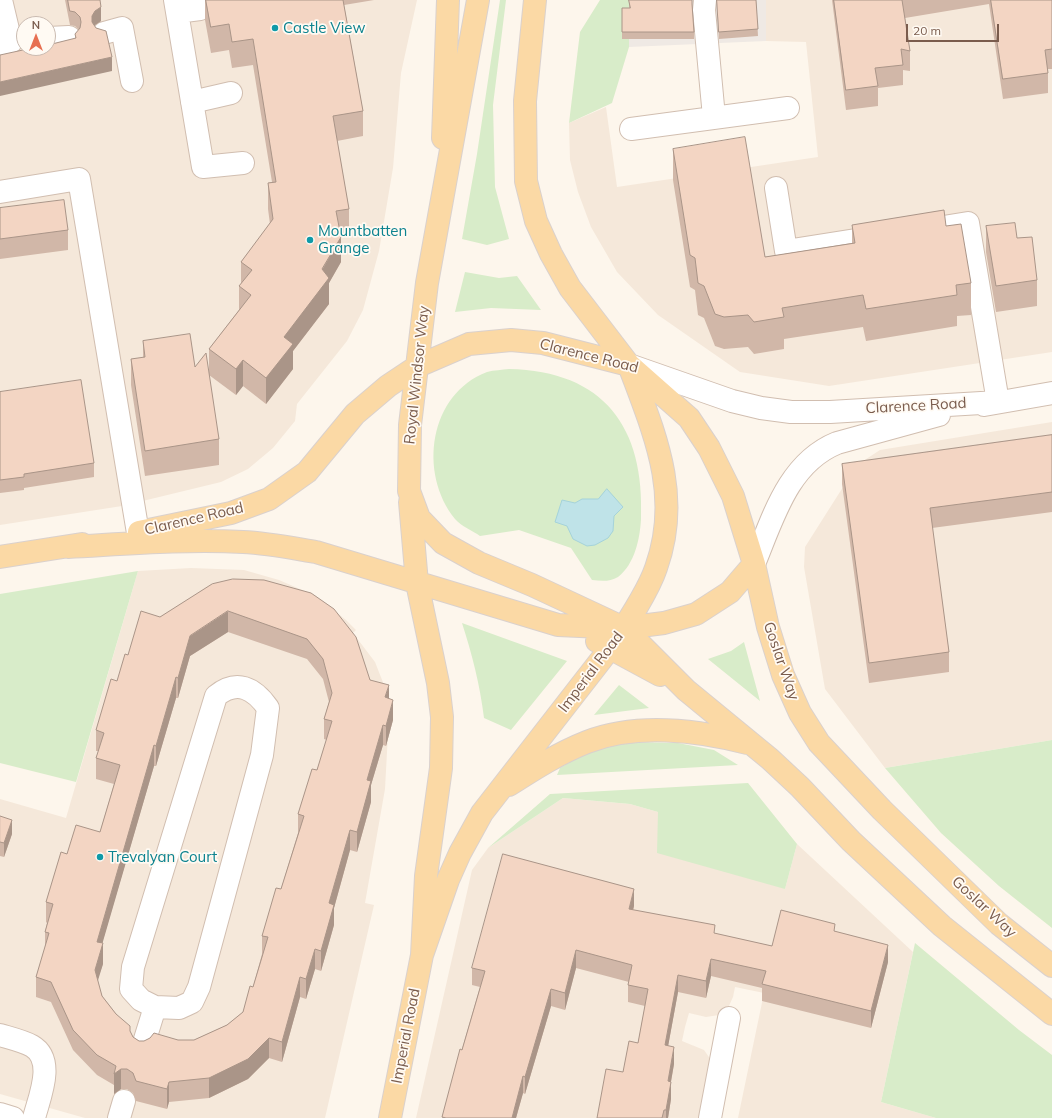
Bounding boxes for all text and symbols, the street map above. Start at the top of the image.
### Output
north arrow [16,16,56,56]
scale bar [908,16,1001,42]
text: N [32,18,40,32]
place label: Castle View [283,19,365,37]
marker: Castle View [270,23,280,33]
text: 20 m [913,23,941,38]
place label: Mountbatten Grange [318,222,407,257]
marker: Mountbatten Grange [305,235,315,245]
street label: Royal Windsor Way [401,305,433,445]
street label: Clarence Road [538,335,640,377]
street label: Clarence Road [865,394,967,418]
street label: Clarence Road [143,499,245,539]
street label: Goslar Way [759,619,803,703]
street label: Imperial Road [555,628,627,716]
place label: Trevalyan Court [108,848,217,866]
marker: Trevalyan Court [95,852,105,862]
street label: Goslar Way [948,873,1020,941]
street label: Imperial Road [388,987,424,1085]

